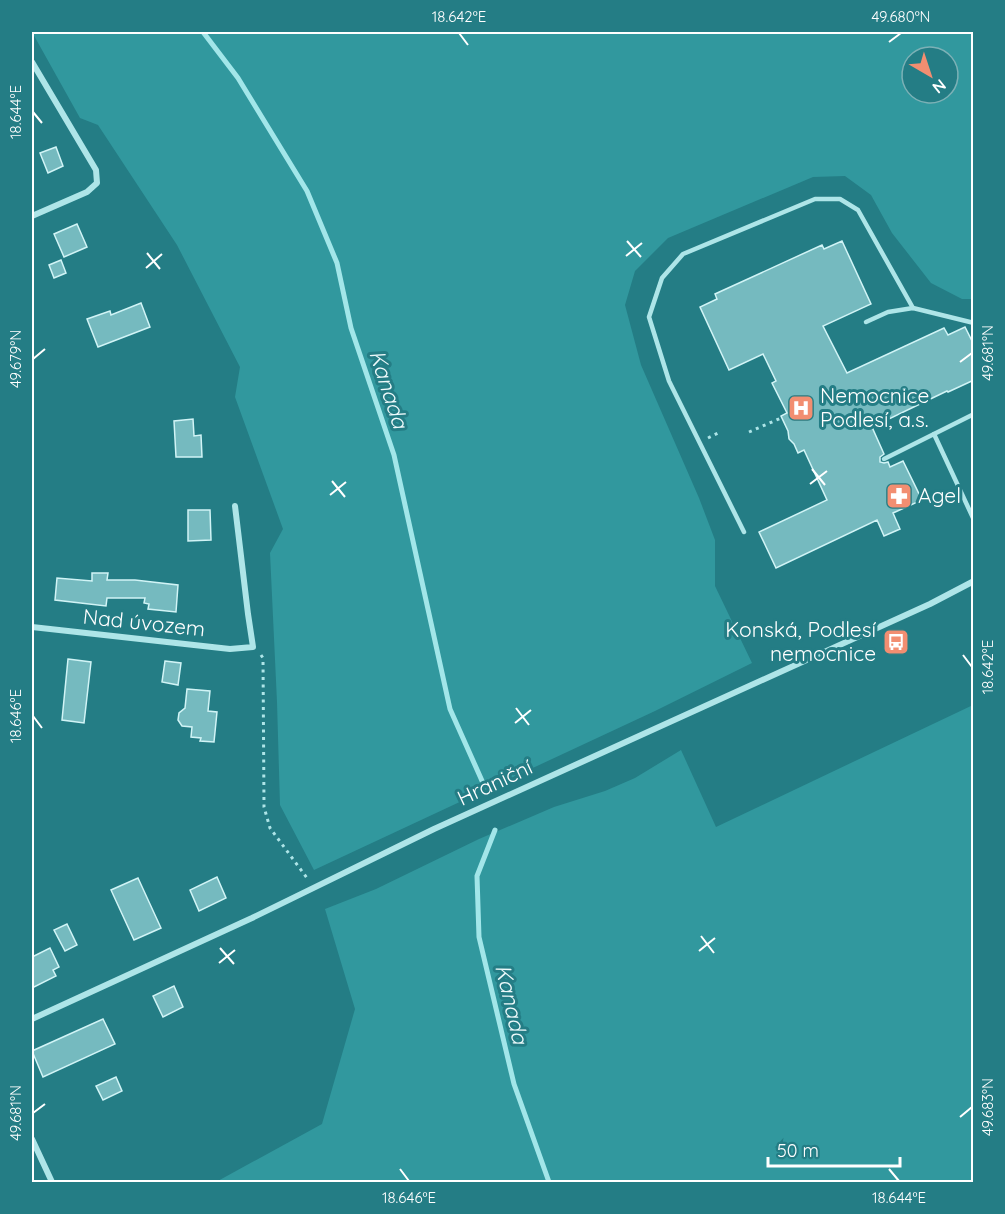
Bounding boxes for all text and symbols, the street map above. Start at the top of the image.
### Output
text: 18.642°E [432,7,486,26]
text: 49.680°N [871,7,931,26]
north arrow [900,45,960,105]
text: N [929,75,950,98]
text: 18.644°E [6,85,25,139]
text: 49.681°N [978,325,997,381]
text: 49.679°N [6,330,25,388]
water label: Kanada [363,346,415,433]
place label: Nemocnice Podlesí, a.s. [820,382,929,432]
hospital icon: Nemocnice Podlesí, a.s. [786,393,816,423]
pharmacy icon: Agel [884,481,914,511]
place label: Agel [918,482,961,508]
street label: Nad úvozem [82,603,207,641]
place label: Konská, Podlesí nemocnice [725,616,876,666]
bus stop icon: Konská, Podlesí nemocnice [881,627,911,657]
text: 18.642°E [978,640,997,694]
text: 18.646°E [6,689,25,743]
street label: Hraniční [453,753,537,811]
water label: Kanada [489,961,535,1048]
text: 49.683°N [978,1078,997,1136]
text: 49.681°N [6,1085,25,1141]
scale bar [768,1130,900,1168]
text: 50 m [777,1139,819,1162]
text: 18.646°E [382,1188,436,1207]
text: 18.644°E [872,1188,926,1207]

